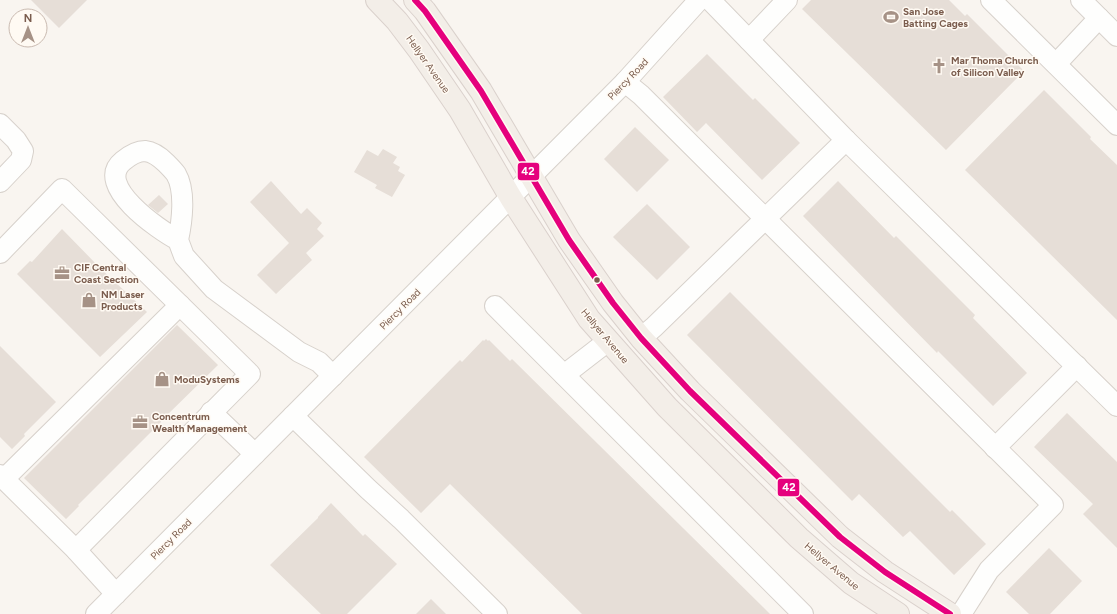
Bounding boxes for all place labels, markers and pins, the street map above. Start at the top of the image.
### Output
place label: San Jose Batting Cages [903,5,968,30]
sports icon: San Jose Batting Cages [882,8,900,26]
place label: Mar Thoma Church of Silicon Valley [951,54,1039,79]
church icon: Mar Thoma Church of Silicon Valley [930,57,948,75]
place label: CIF Central Coast Section [74,261,139,286]
office icon: CIF Central Coast Section [53,264,71,282]
unlabelled marker [592,275,602,285]
place label: NM Laser Products [101,288,145,313]
shop icon: NM Laser Products [80,291,98,309]
shop icon: ModuSystems [153,370,171,388]
place label: ModuSystems [174,373,240,386]
place label: Concentrum Wealth Management [152,410,247,435]
office icon: Concentrum Wealth Management [131,413,149,431]

